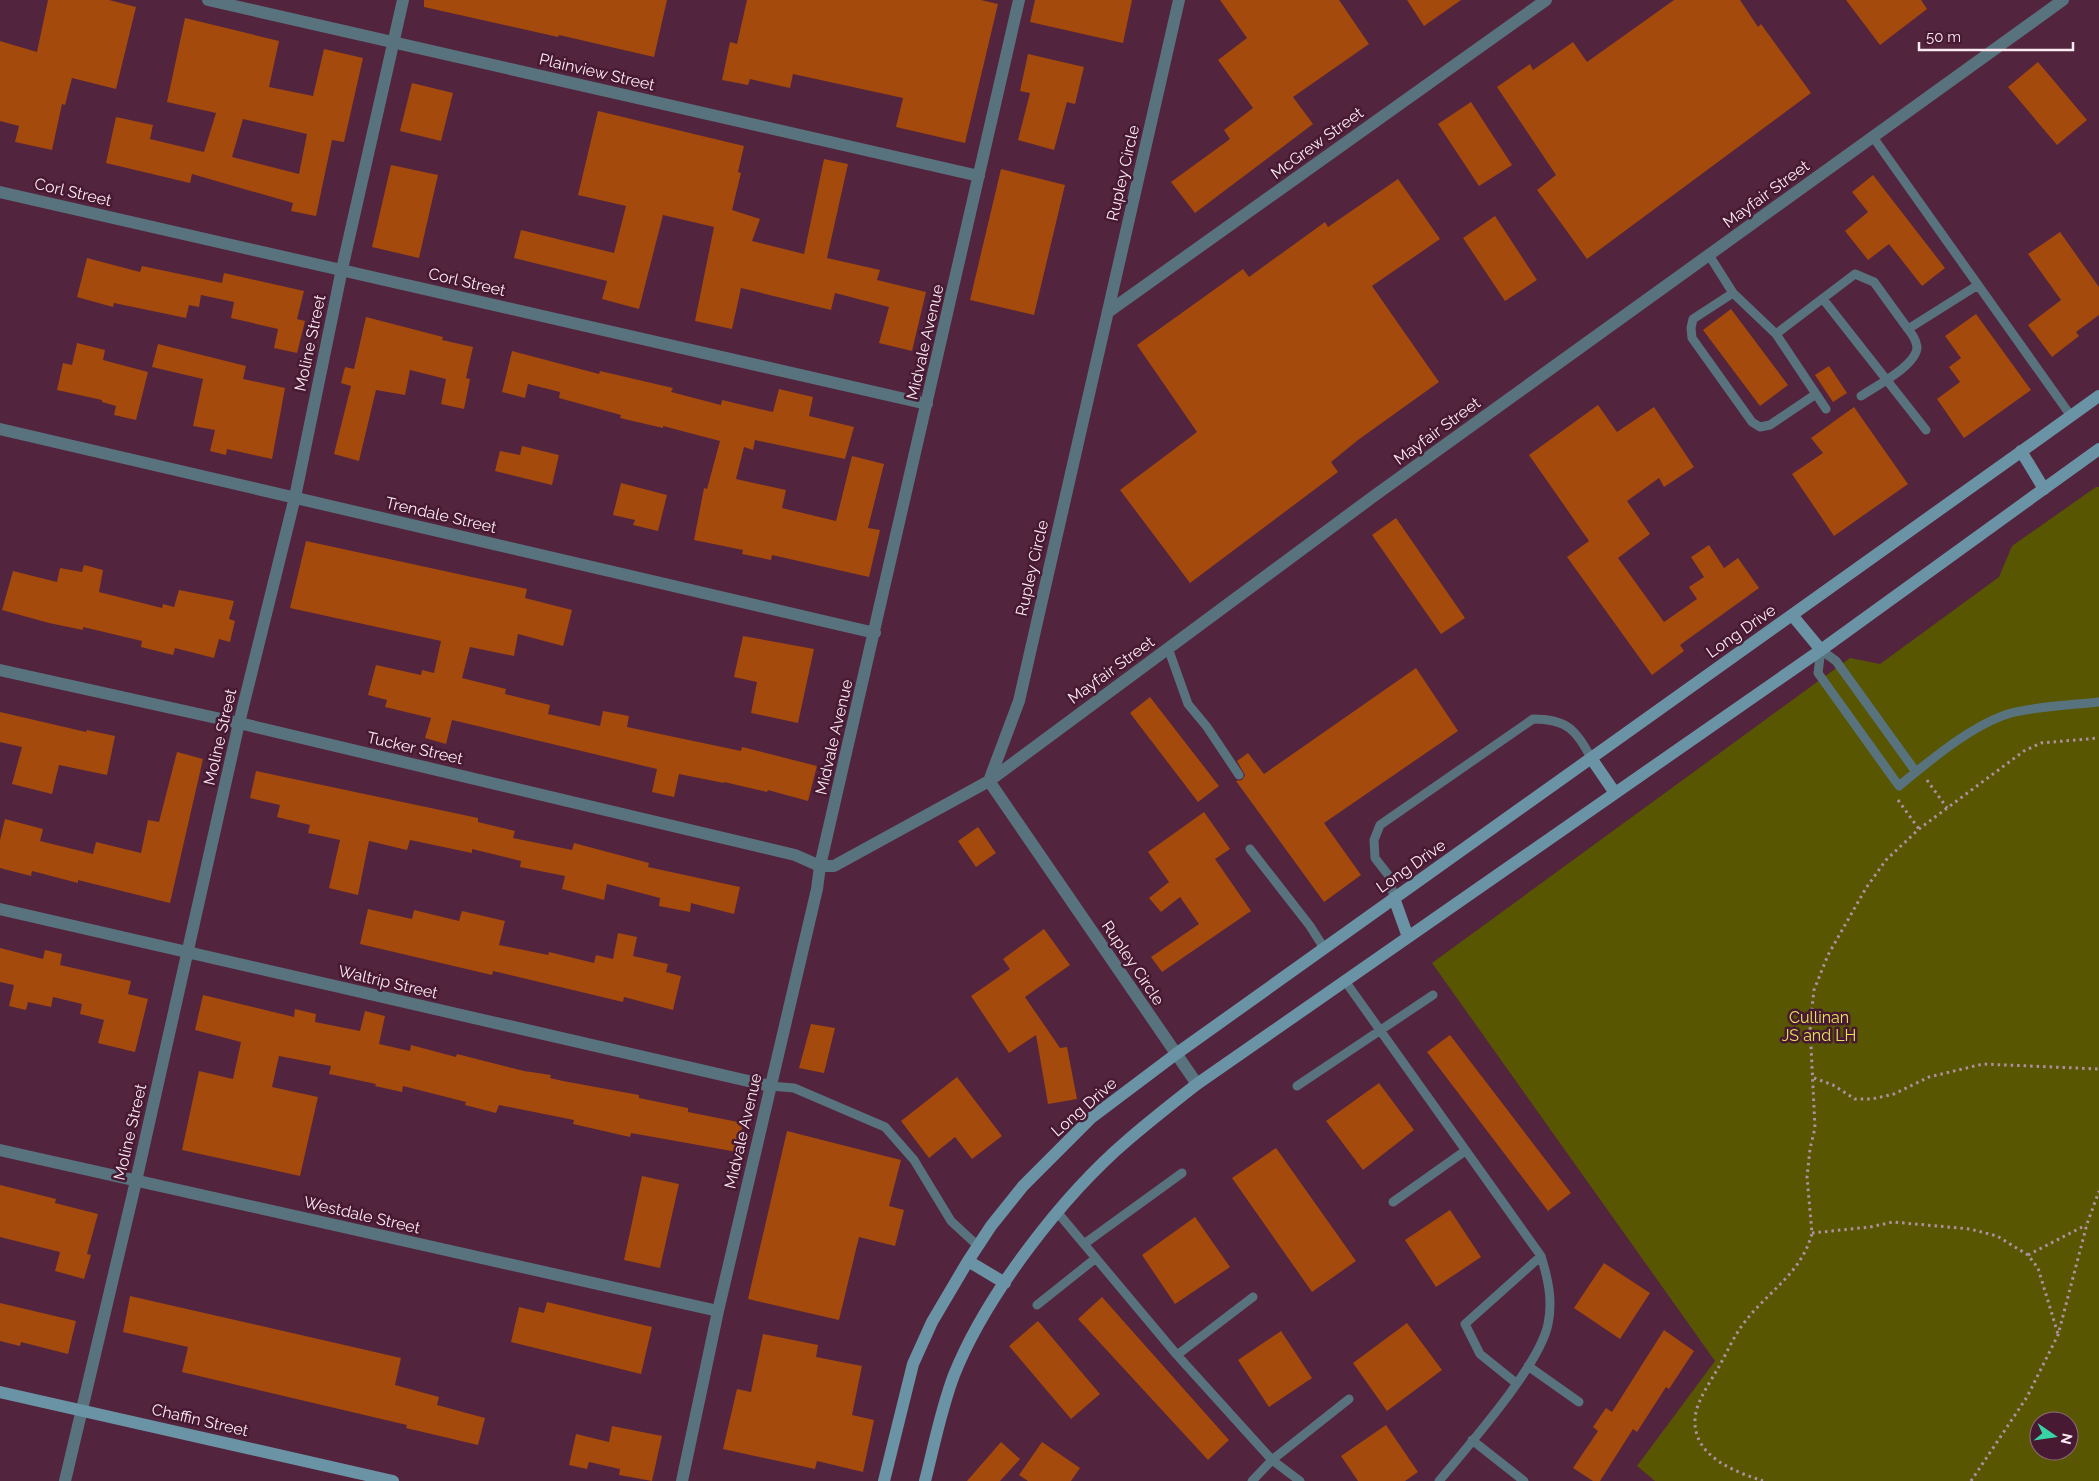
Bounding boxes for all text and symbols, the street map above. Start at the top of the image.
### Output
scale bar [1919,20,2073,52]
text: 50 m [1926,28,1961,46]
street label: Plainview Street [537,49,657,95]
street label: McGrew Street [1267,103,1367,183]
street label: Rupley Circle [1103,123,1143,223]
street label: Mayfair Street [1719,156,1813,232]
street label: Corl Street [33,174,114,210]
street label: Corl Street [427,264,508,300]
street label: Midvale Avenue [902,282,948,402]
street label: Moline Street [290,292,330,393]
street label: Mayfair Street [1390,393,1484,469]
street label: Trendale Street [384,493,499,537]
street label: Rupley Circle [1012,518,1052,618]
street label: Long Drive [1703,600,1779,662]
street label: Mayfair Street [1064,632,1158,708]
street label: Midvale Avenue [811,677,857,797]
street label: Moline Street [200,686,240,787]
street label: Tucker Street [365,728,465,768]
street label: Long Drive [1373,835,1449,897]
street label: Rupley Circle [1098,917,1168,1009]
street label: Waltrip Street [336,961,440,1003]
park label: Cullinan JS and LH [1782,1008,1856,1045]
street label: Midvale Avenue [720,1071,766,1191]
street label: Long Drive [1048,1074,1120,1140]
street label: Moline Street [110,1081,150,1182]
street label: Westdale Street [302,1192,423,1238]
street label: Chaffin Street [150,1400,251,1440]
north arrow [2029,1411,2079,1461]
text: N [2058,1432,2076,1446]

